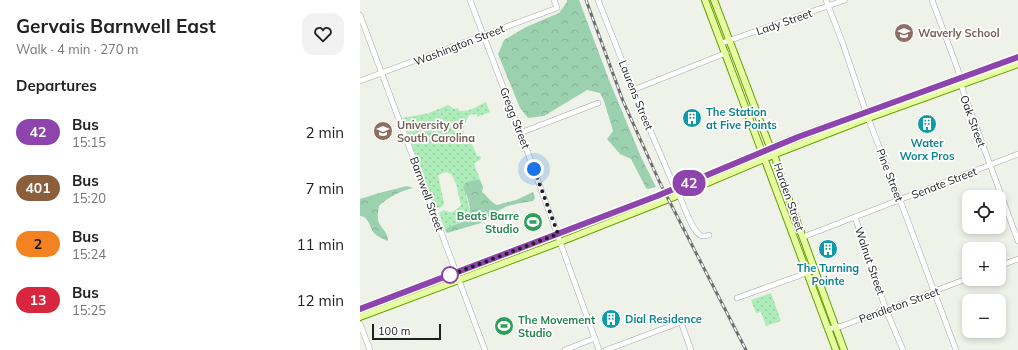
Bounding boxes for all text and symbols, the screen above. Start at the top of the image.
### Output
street label: Lady Street [754,6,814,38]
button: heart [302,13,344,55]
text: Gervais Barnwell East [16,14,216,38]
street label: Washington Street [412,21,506,69]
school or university icon: Waverly School [893,22,915,44]
place label: Waverly School [918,26,1000,40]
text: Walk · 4 min · 270 m [16,41,138,57]
street label: Laurens Street [616,58,656,132]
text: Departures [16,76,97,95]
street label: Gregg Street [497,85,533,151]
street label: Oak Street [957,93,989,149]
place label: The Station at Five Points [706,105,777,132]
building icon: The Station at Five Points [681,107,703,129]
building icon: Water Worx Pros [916,113,938,135]
text: Bus [72,115,99,134]
place label: University of South Carolina [397,118,475,145]
school or university icon: University of South Carolina [372,120,394,142]
text: 42 [30,123,46,141]
text: 2 min [306,123,344,142]
text: 15:15 [72,134,106,150]
place label: Water Worx Pros [899,136,955,163]
street label: Pine Street [874,147,907,204]
street label: Barnwell Street [407,155,447,233]
your location [524,159,544,179]
street label: Harden Street [771,161,807,233]
street label: Senate Street [909,164,979,202]
line badge: 42 [671,170,707,196]
text: Bus [72,171,99,190]
text: 42 [681,174,697,192]
text: 401 [25,179,51,197]
text: 7 min [306,179,344,198]
text: 15:20 [72,190,106,206]
map controls [962,190,1006,338]
button: locate [962,190,1006,234]
place label: Beats Barre Studio [457,209,519,236]
sports icon: Beats Barre Studio [522,211,544,233]
street label: Walnut Street [852,225,888,297]
text: Bus [72,227,99,246]
text: 2 [34,235,42,253]
text: 11 min [297,235,344,254]
building icon: The Turning Pointe [817,238,839,260]
button: + [962,242,1006,286]
text: 15:24 [72,246,106,262]
place label: The Turning Pointe [797,261,859,288]
unlabelled marker [441,266,459,284]
text: Bus [72,283,99,302]
street label: Pendleton Street [857,284,941,326]
text: 13 [30,291,46,309]
text: 12 min [297,291,344,310]
button: − [962,294,1006,338]
text: 15:25 [72,302,106,318]
building icon: Dial Residence [600,308,622,330]
place label: Dial Residence [625,312,702,326]
place label: The Movement Studio [518,313,595,340]
sports icon: The Movement Studio [493,315,515,337]
scale bar [372,322,441,341]
text: 100 m [378,324,410,338]

